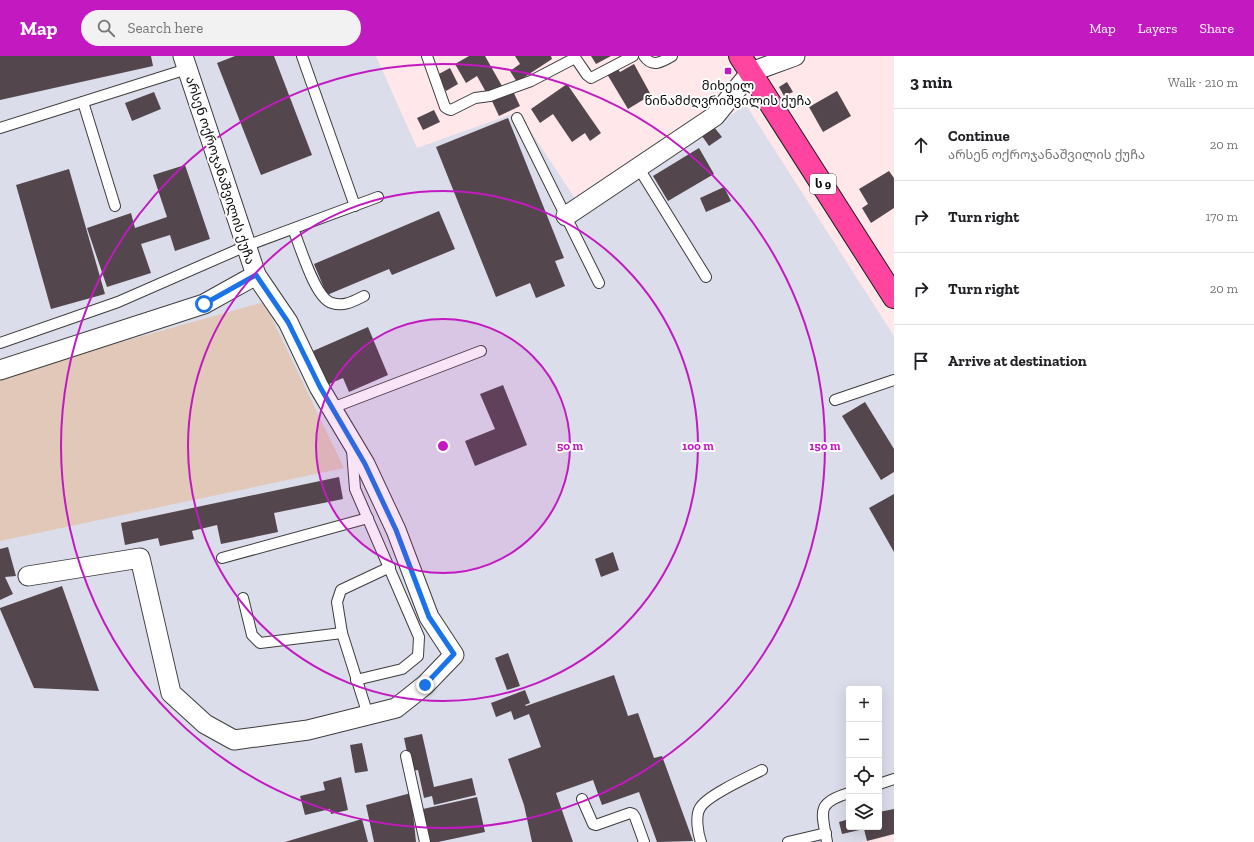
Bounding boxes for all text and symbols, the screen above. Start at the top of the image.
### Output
search box [81,10,361,46]
text: Map [20,17,57,40]
icon: search [95,17,117,39]
text: Search here [127,19,203,37]
text: Map [1089,20,1116,37]
text: Layers [1138,20,1177,37]
text: Share [1199,20,1234,37]
marker: მიხეილ წინამძღვრიშვილის ქუჩა [723,66,733,76]
text: 3 min [910,72,952,92]
street label: არსენ ოქროჯანაშვილის ქუჩა [182,74,258,266]
text: Walk · 210 m [1168,75,1238,90]
place label: მიხეილ წინამძღვრიშვილის ქუჩა [645,78,812,109]
text: Continue [948,127,1010,145]
icon: ahead [910,134,932,156]
text: 20 m [1210,137,1238,152]
text: არსენ ოქროჯანაშვილის ქუჩა [948,147,1145,162]
road number: ს 9 [810,174,836,194]
icon: right [910,206,932,228]
text: Turn right [948,208,1019,226]
text: 170 m [1205,209,1238,224]
icon: right [910,278,932,300]
text: Turn right [948,280,1019,298]
text: 20 m [1210,281,1238,296]
route start [195,295,213,313]
icon: arrive [910,350,932,372]
text: Arrive at destination [948,352,1087,370]
centre of rings [436,439,450,453]
text: 50 m [557,439,583,453]
text: 100 m [682,439,714,453]
text: 150 m [810,439,841,453]
route end [416,676,434,694]
map controls [846,686,882,830]
button: + [846,686,882,722]
button: − [846,722,882,758]
button: locate [846,758,882,794]
button: layers [846,794,882,830]

